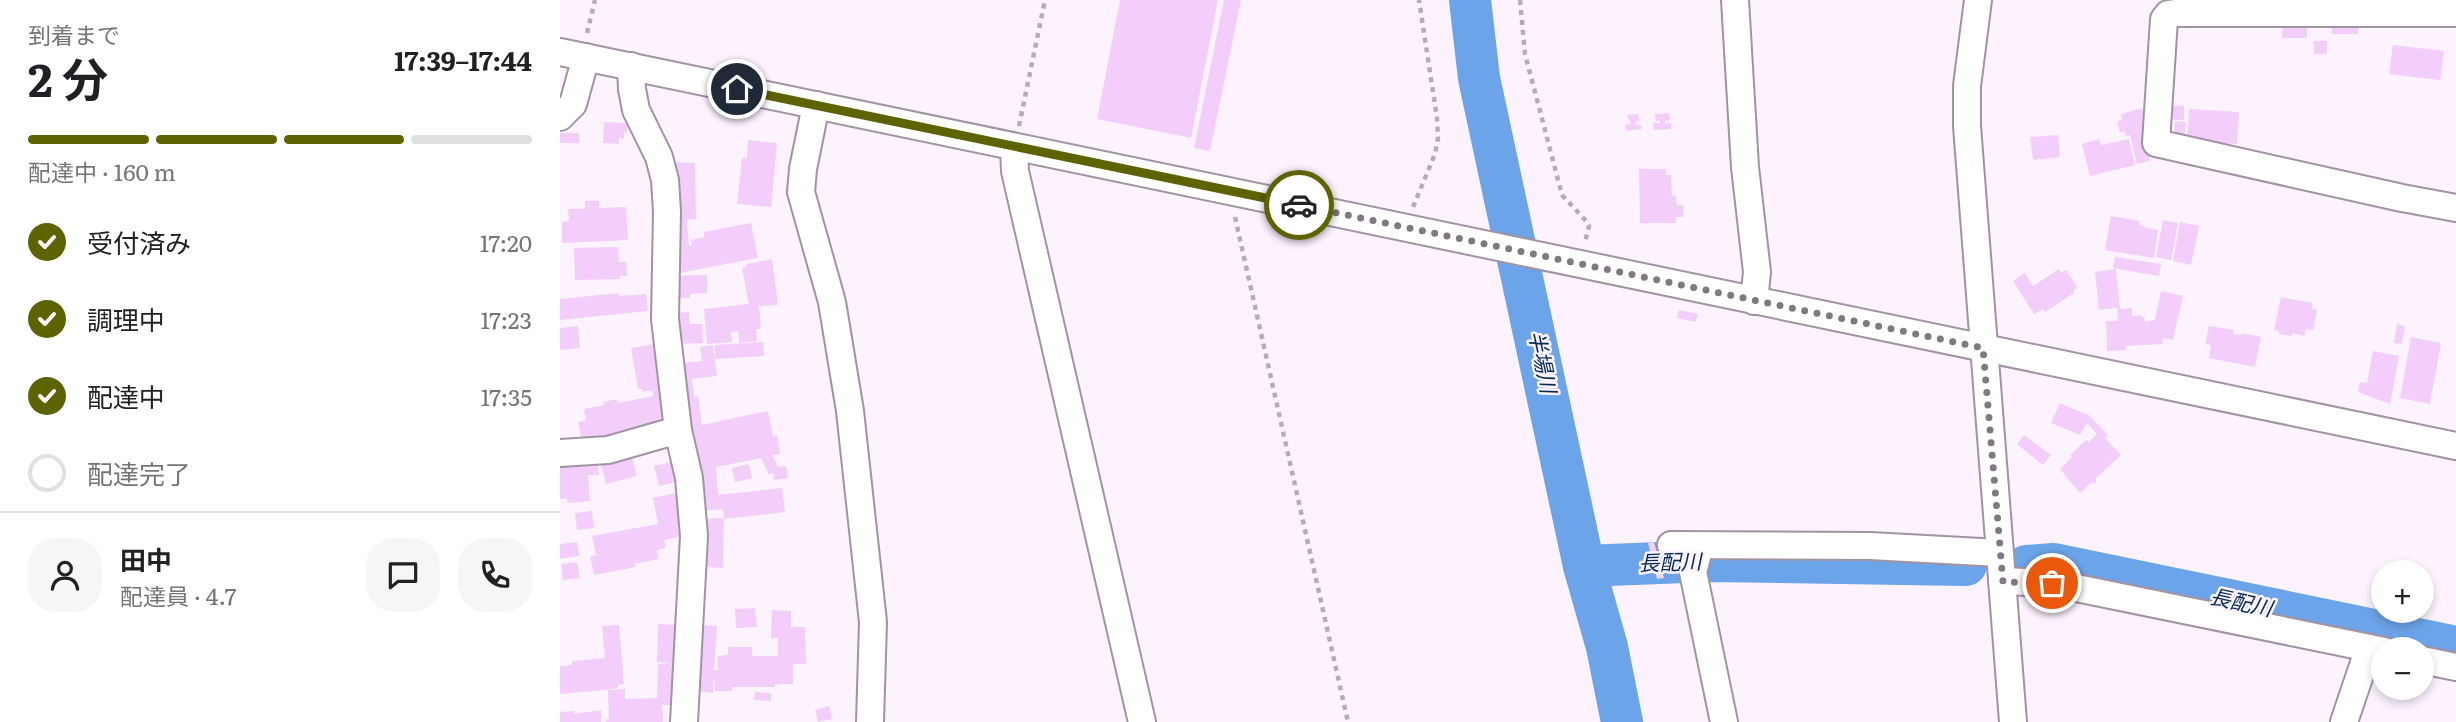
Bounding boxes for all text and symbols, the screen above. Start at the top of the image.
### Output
text: 到着まで [28,17,120,51]
text: 17:39–17:44 [394,40,532,79]
text: 2 分 [28,43,108,111]
pin [707,59,767,119]
icon: home [718,70,756,108]
text: 配達中 · 160 m [28,154,176,188]
courier [1264,170,1334,240]
icon: car [1280,186,1318,224]
text: 受付済み [87,222,191,261]
icon: check [28,223,66,261]
text: 17:20 [480,225,532,259]
text: 調理中 [87,299,165,338]
icon: check [28,300,66,338]
text: 17:23 [481,302,532,336]
water label: 半場川 [1523,327,1567,397]
text: 配達中 [87,376,165,415]
icon: check [28,377,66,415]
text: 17:35 [481,379,532,413]
text: 配達完了 [87,453,191,492]
button: person [28,538,102,612]
button: chat [366,538,440,612]
button: phone [458,538,532,612]
text: 田中 [120,539,172,578]
water label: 長配川 [1638,544,1704,577]
pin [2022,553,2082,613]
map controls [2371,560,2434,700]
button: + [2371,560,2434,623]
icon: bag [2033,564,2071,602]
text: 配達員 · 4.7 [120,578,236,612]
water label: 長配川 [2207,579,2278,623]
button: − [2371,637,2434,700]

